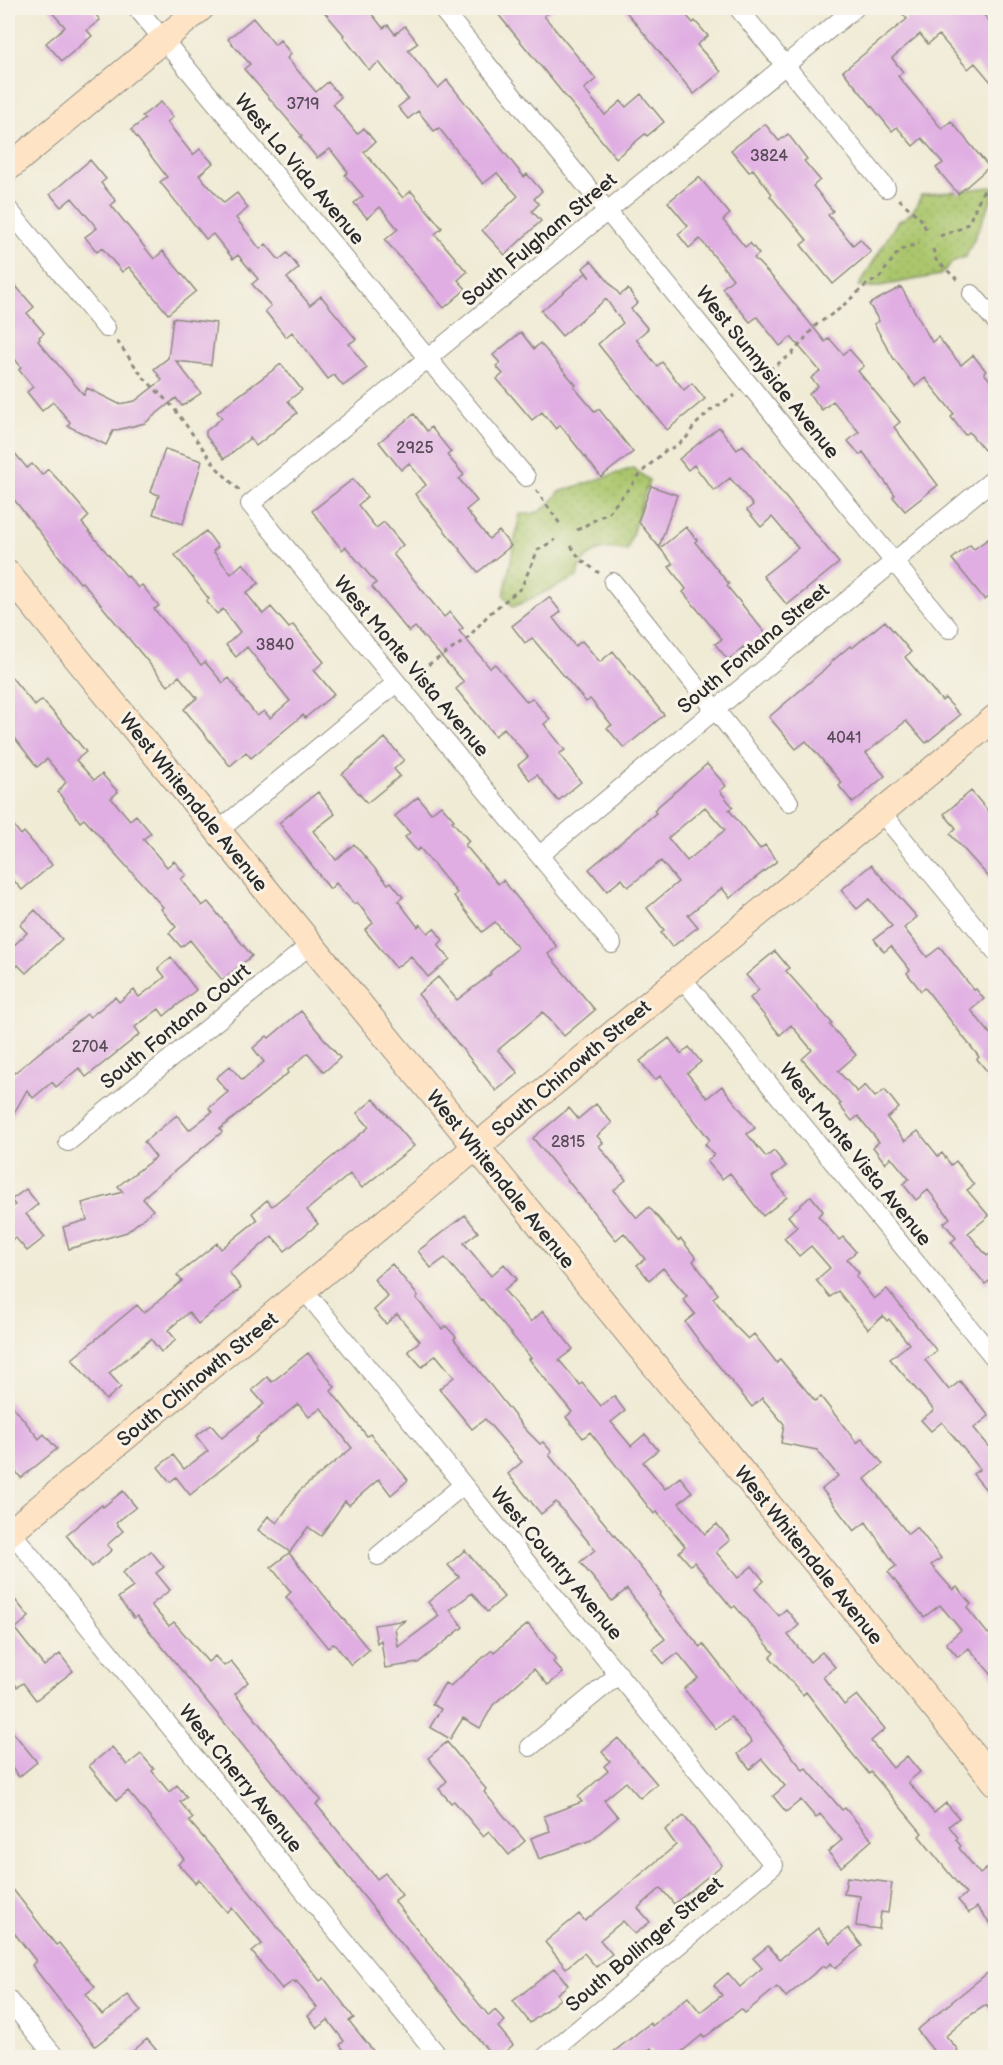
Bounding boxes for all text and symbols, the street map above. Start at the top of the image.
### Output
street label: West La Vida Avenue [229,89,370,250]
house number: 3719 [286,95,320,114]
house number: 3824 [750,147,788,166]
street label: South Fulgham Street [457,168,622,311]
street label: West Sunnyside Avenue [690,282,844,464]
house number: 2925 [396,439,434,458]
street label: West Monte Vista Avenue [328,571,494,762]
street label: South Fontana Street [673,578,834,719]
house number: 3840 [256,636,294,655]
street label: West Whitendale Avenue [114,708,273,897]
house number: 4041 [826,729,862,748]
street label: South Fontana Court [96,959,255,1095]
street label: South Chinowth Street [487,995,656,1142]
house number: 2704 [72,1038,108,1057]
street label: West Monte Vista Avenue [774,1058,937,1251]
street label: West Whitendale Avenue [421,1085,580,1274]
house number: 2815 [551,1133,585,1152]
street label: South Chinowth Street [112,1307,283,1452]
street label: West Whitendale Avenue [729,1461,888,1650]
street label: West Country Avenue [485,1482,627,1645]
street label: West Cherry Avenue [173,1700,307,1857]
street label: South Bollinger Street [561,1872,728,2017]

